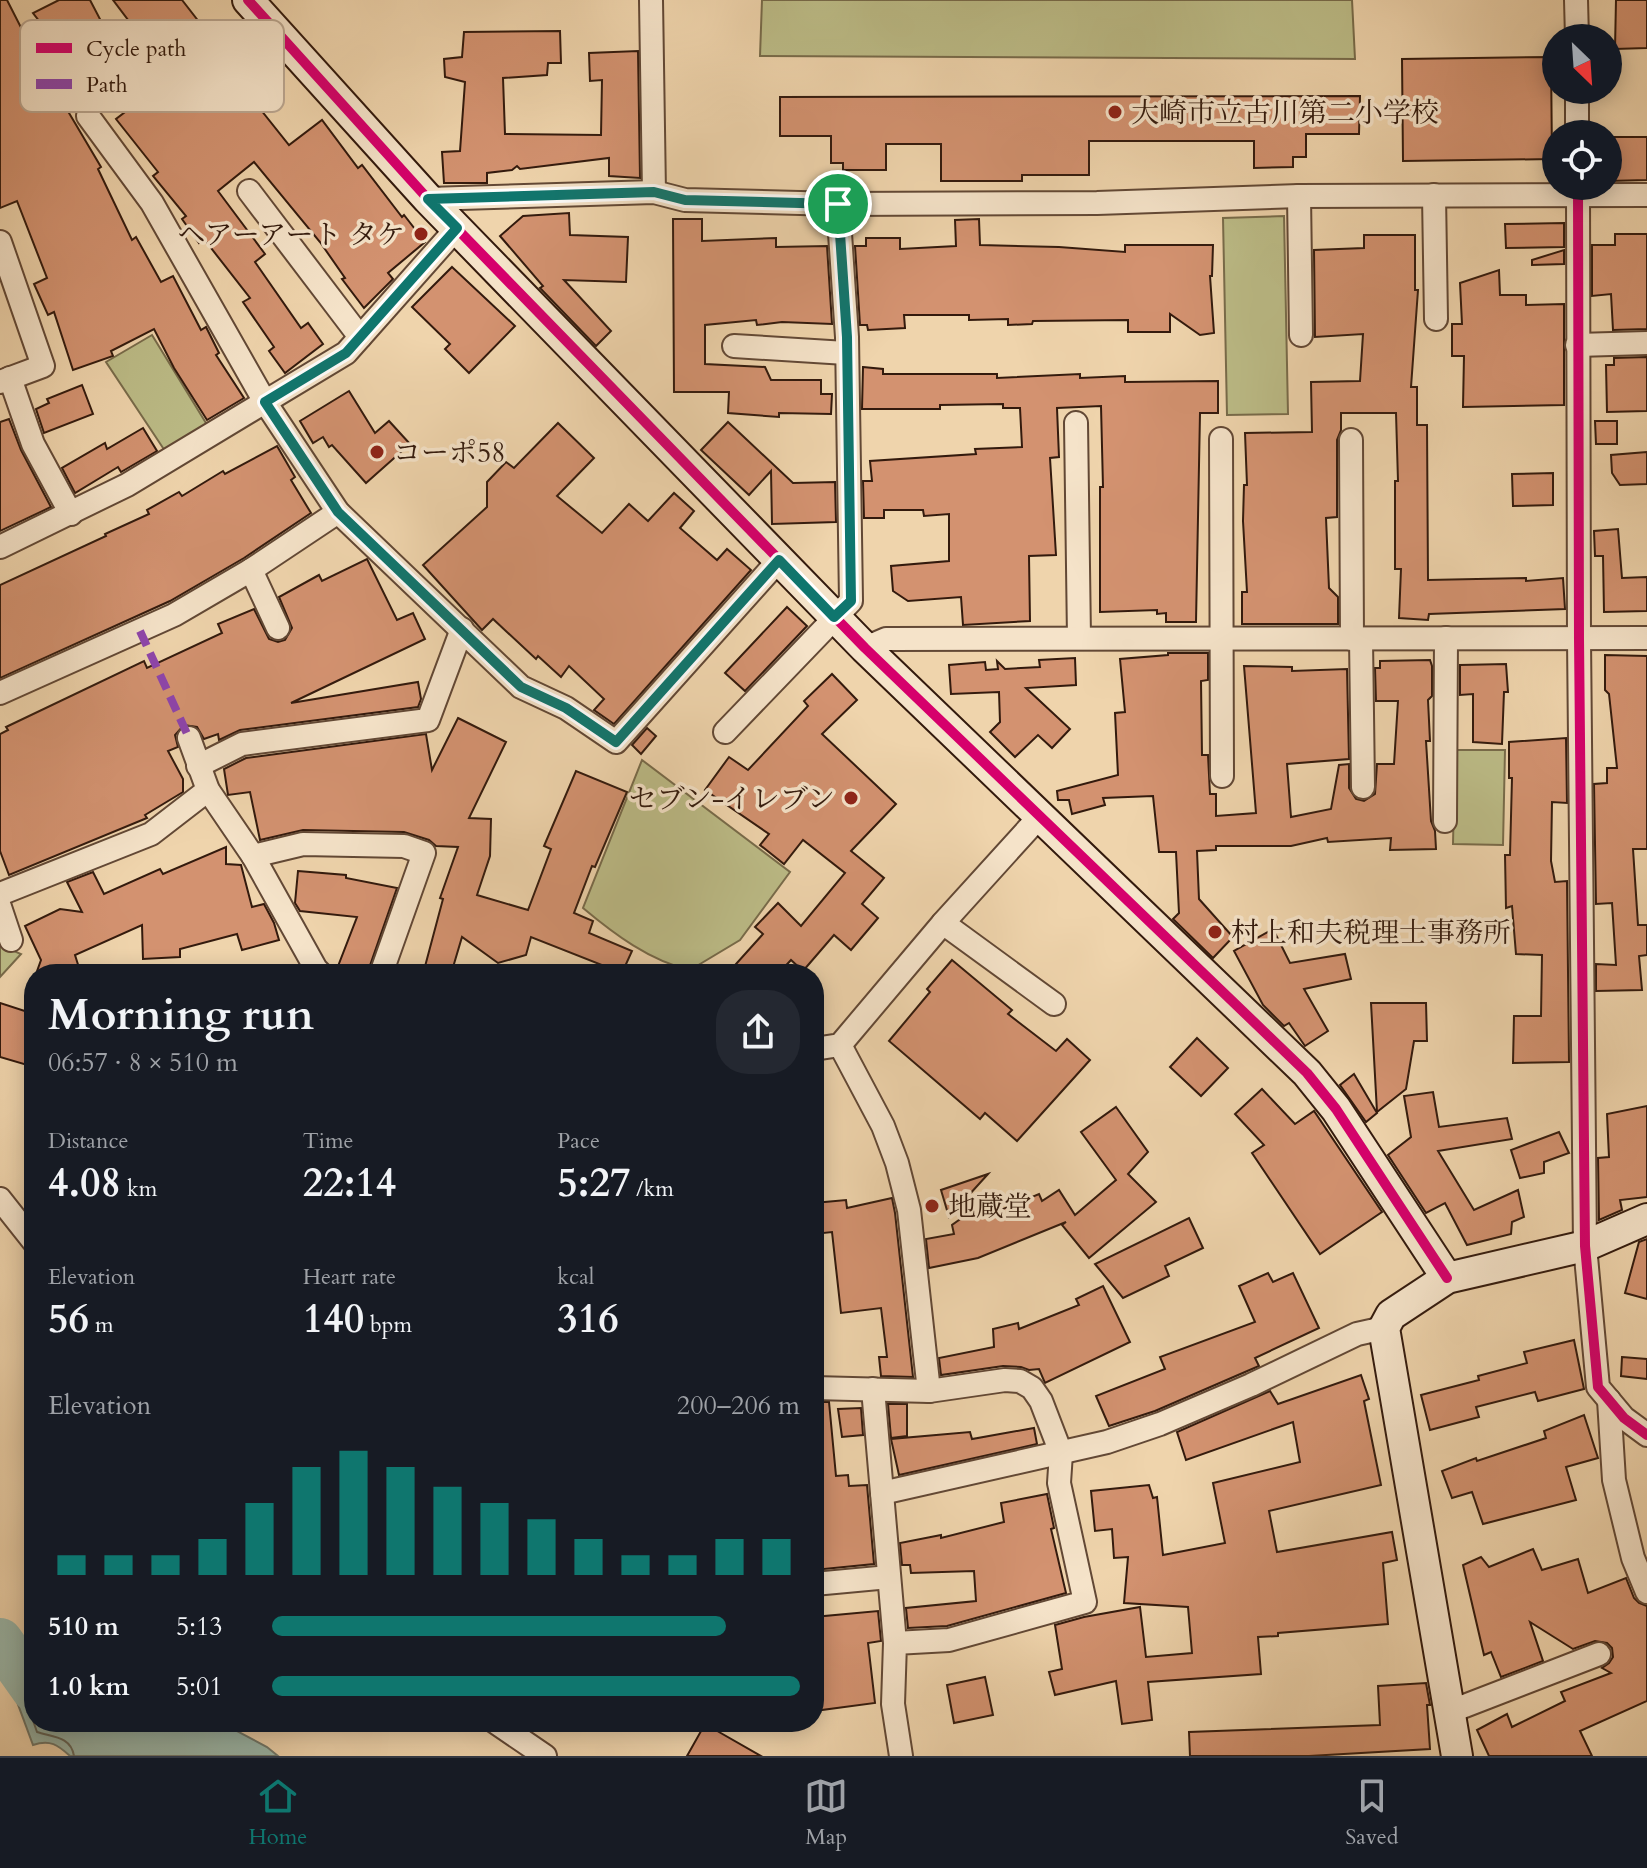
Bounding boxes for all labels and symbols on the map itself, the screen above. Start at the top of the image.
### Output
legend [20,20,284,112]
north arrow [1542,24,1622,104]
text: Cycle path [86,34,186,64]
text: Path [86,70,128,100]
place label: 大崎市立古川第二小学校 [1131,94,1439,132]
marker: 大崎市立古川第二小学校 [1106,103,1124,121]
pin [804,170,872,238]
place label: ヘアーアート タケ [177,216,405,254]
marker: ヘアーアート タケ [412,225,430,243]
place label: コーポ58 [393,434,506,472]
marker: コーポ58 [368,443,386,461]
place label: セブン-イレブン [629,780,835,818]
marker: セブン-イレブン [842,789,860,807]
place label: 村上和夫税理士事務所 [1231,914,1511,952]
marker: 村上和夫税理士事務所 [1206,923,1224,941]
place label: 地蔵堂 [948,1188,1032,1226]
marker: 地蔵堂 [923,1197,941,1215]

